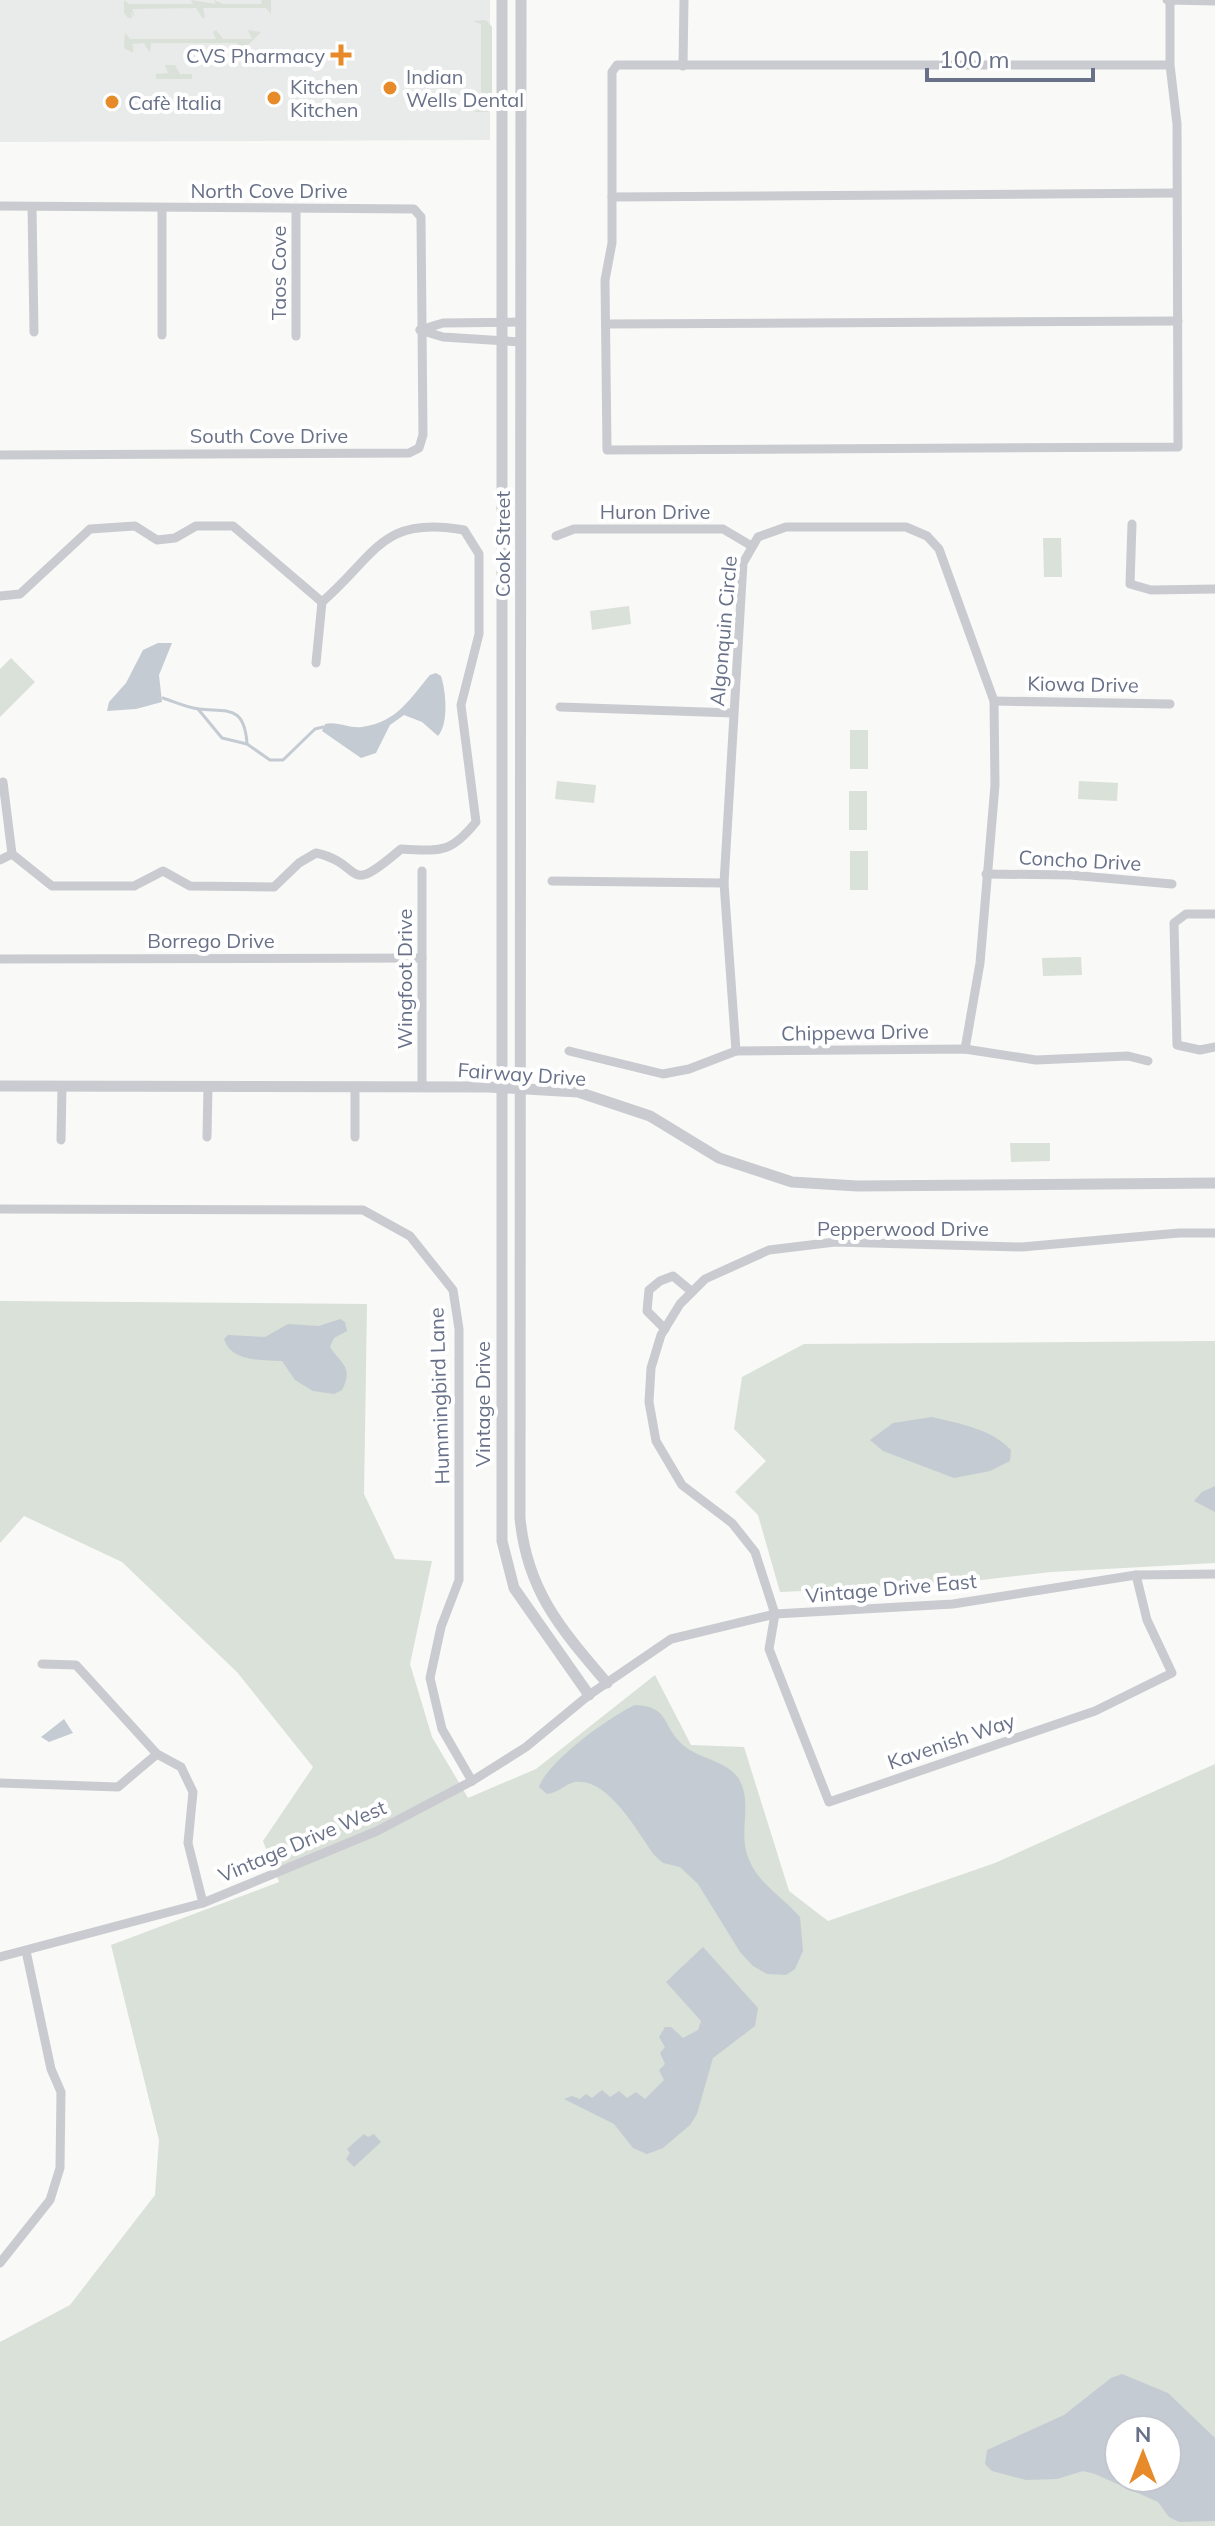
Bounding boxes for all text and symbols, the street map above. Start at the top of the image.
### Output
scale bar [927,32,1093,82]
place label: CVS Pharmacy [186,43,325,68]
text: 100 m [939,44,1010,74]
marker: CVS Pharmacy [332,46,350,64]
place label: Indian Wells Dental [406,64,524,112]
place label: Kitchen Kitchen [290,74,359,122]
marker: Indian Wells Dental [381,79,399,97]
marker: Kitchen Kitchen [265,89,283,107]
place label: Cafè Italia [128,90,222,115]
marker: Cafè Italia [103,93,121,111]
street label: North Cove Drive [190,178,348,203]
street label: Taos Cove [266,226,291,320]
street label: South Cove Drive [190,423,348,448]
street label: Cook Street [490,491,515,597]
street label: Huron Drive [600,499,710,524]
street label: Algonquin Circle [704,555,742,707]
street label: Kiowa Drive [1027,671,1139,697]
street label: Concho Drive [1018,844,1142,876]
street label: Wingfoot Drive [392,909,417,1049]
street label: Borrego Drive [147,928,275,953]
street label: Chippewa Drive [781,1018,929,1046]
street label: Fairway Drive [457,1057,587,1091]
street label: Pepperwood Drive [817,1216,989,1241]
street label: Hummingbird Lane [423,1307,455,1485]
street label: Vintage Drive [470,1341,495,1467]
street label: Vintage Drive East [804,1568,978,1608]
street label: Kavenish Way [884,1707,1018,1774]
street label: Vintage Drive West [214,1794,390,1888]
north arrow [1103,2414,1183,2494]
text: N [1135,2420,1151,2448]

